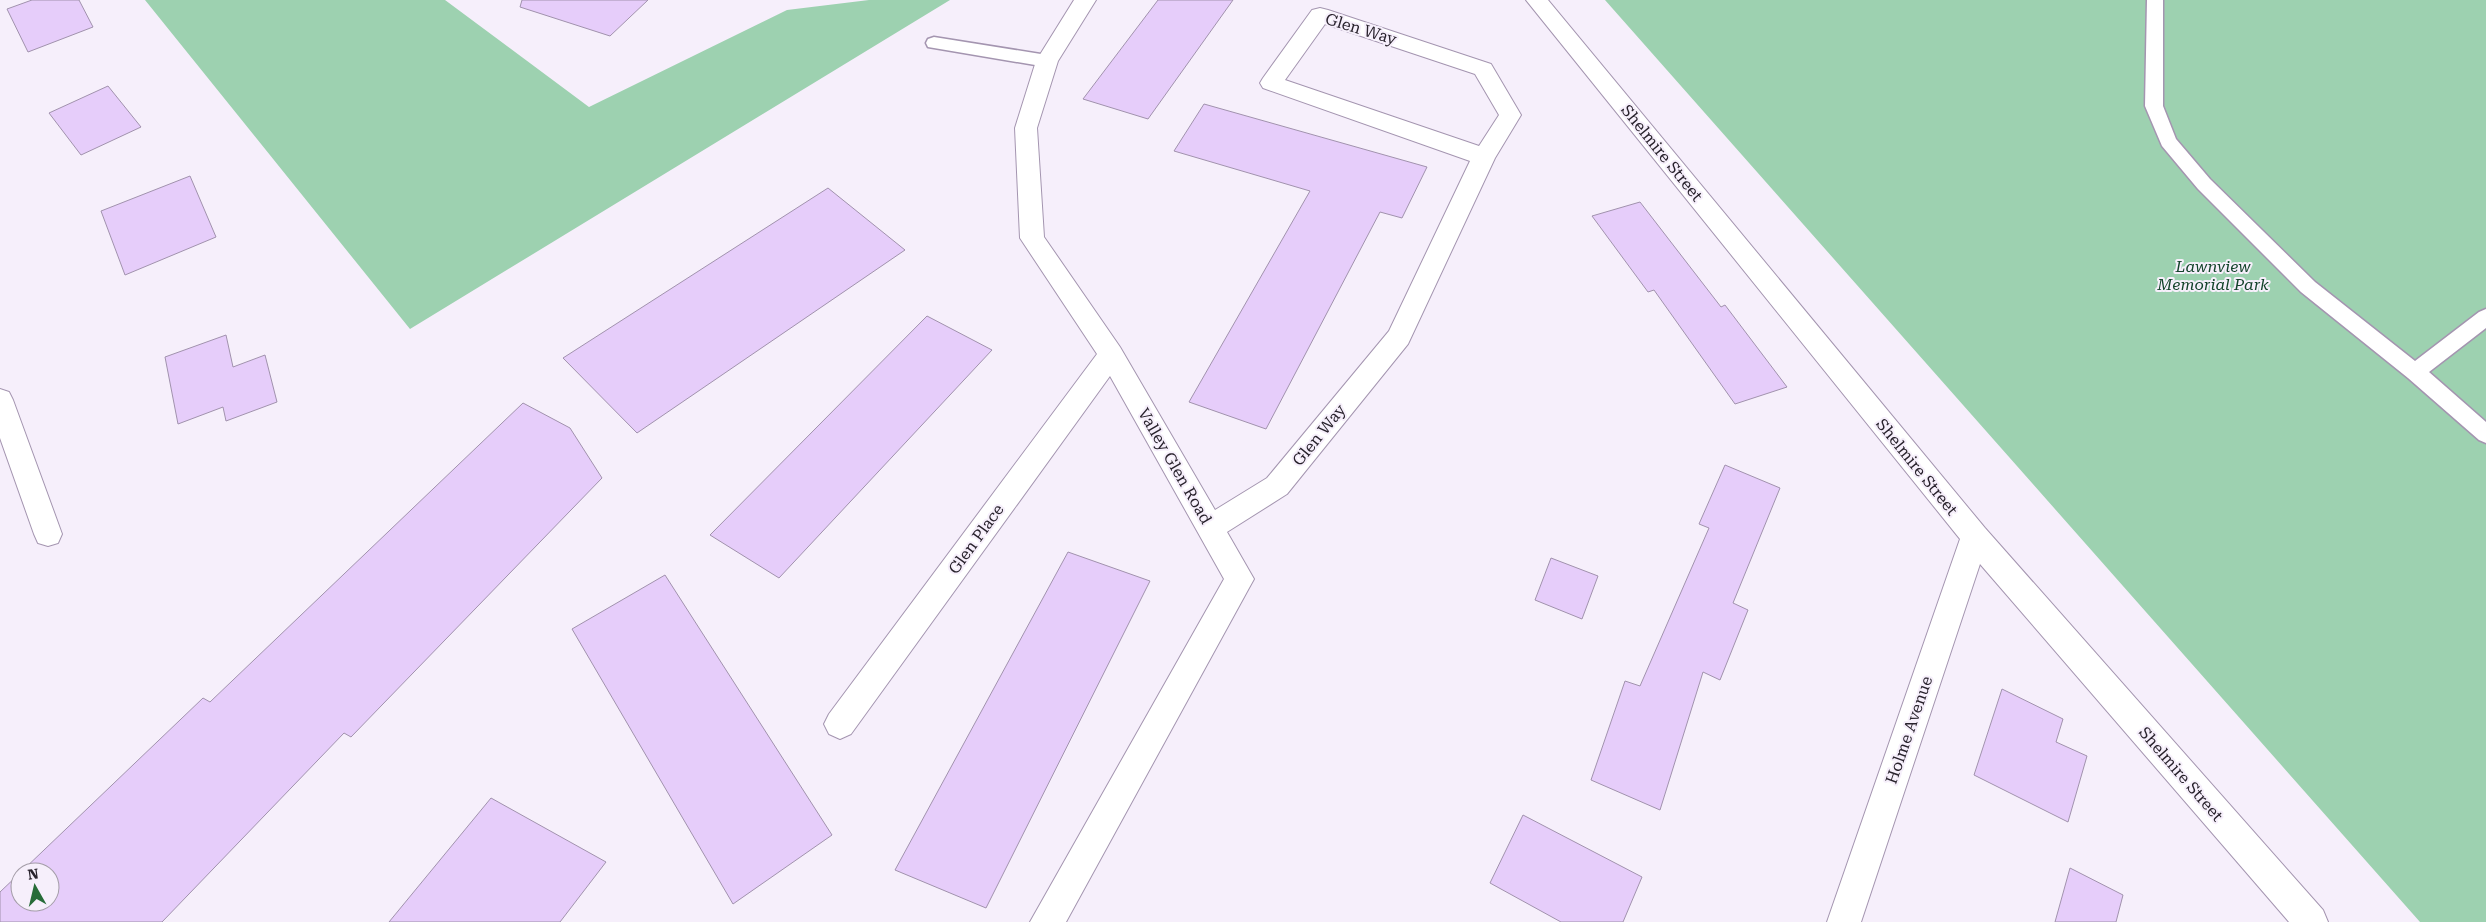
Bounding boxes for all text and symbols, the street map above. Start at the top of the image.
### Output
street label: Glen Way [1323,9,1400,49]
street label: Shelmire Street [1617,101,1707,205]
park label: Lawnview Memorial Park [2156,257,2269,294]
street label: Glen Way [1288,400,1350,470]
street label: Valley Glen Road [1134,405,1216,527]
street label: Shelmire Street [1872,415,1962,519]
street label: Glen Place [944,500,1008,578]
street label: Holme Avenue [1882,673,1936,786]
street label: Shelmire Street [2135,723,2227,825]
north arrow [10,862,60,912]
text: N [27,865,40,883]

